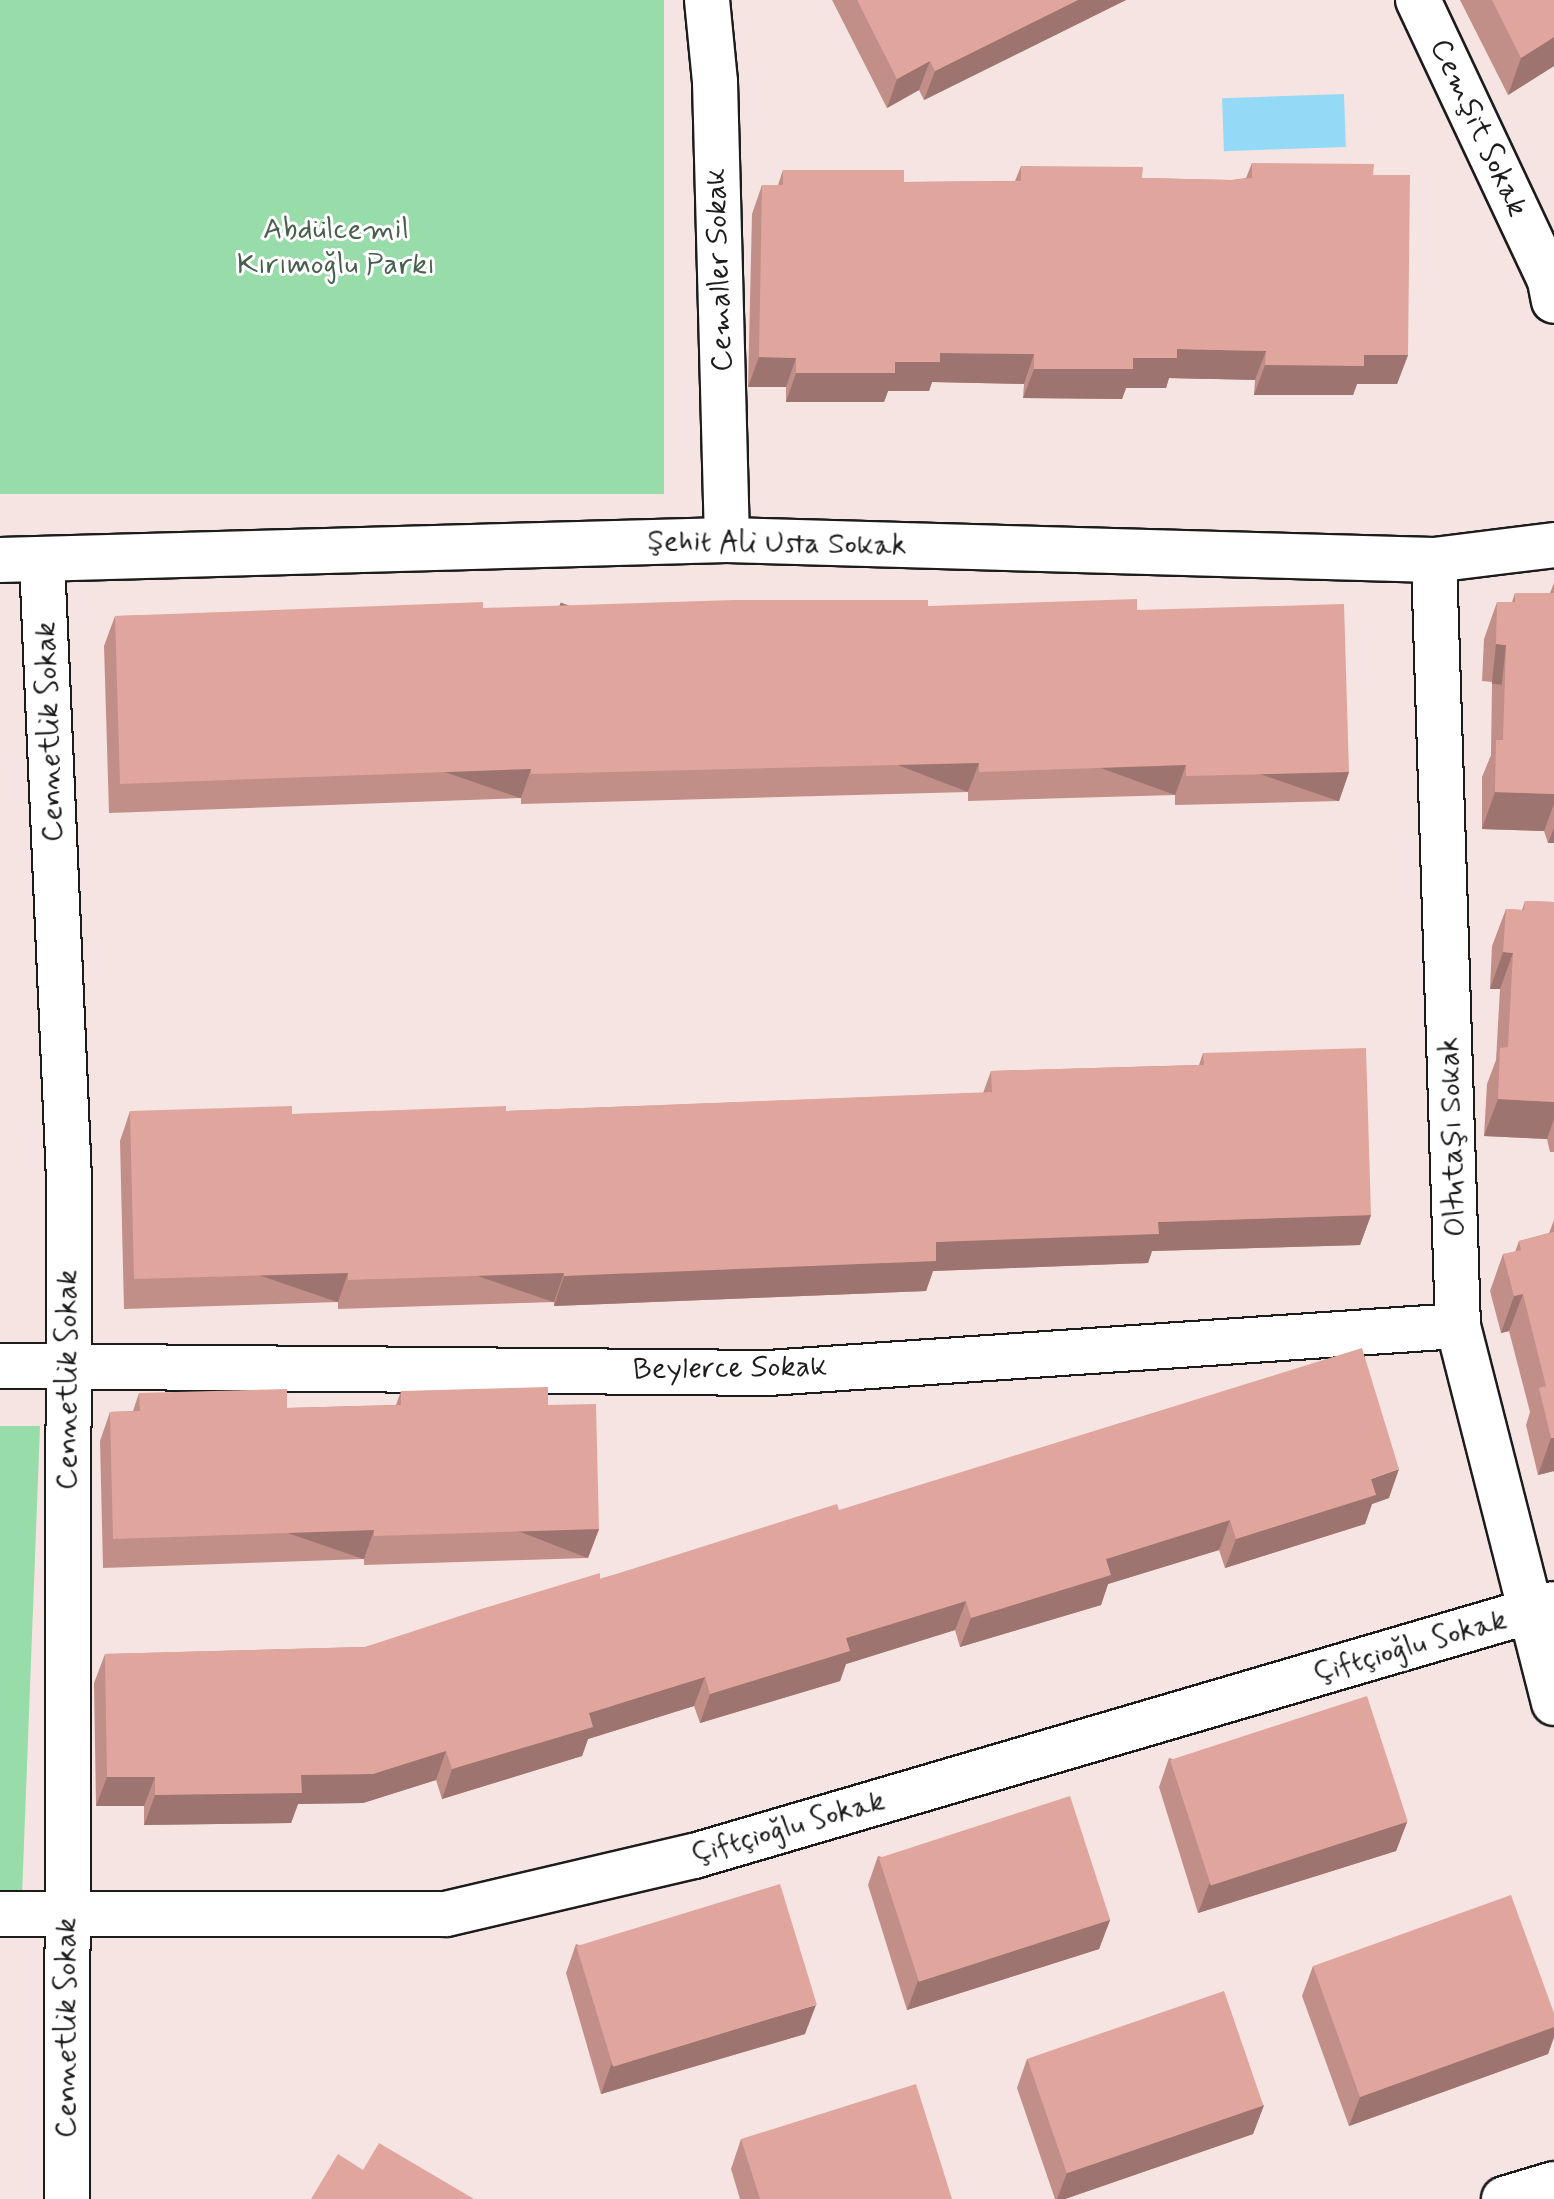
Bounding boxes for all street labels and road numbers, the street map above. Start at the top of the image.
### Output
street label: Cemşit Sokak [1421,33,1535,223]
street label: Cemaller Sokak [698,168,742,372]
street label: Şehit Ali Usta Sokak [648,524,906,564]
street label: Cennetlik Sokak [28,620,72,844]
street label: Oltutaşı Sokak [1432,1036,1474,1238]
street label: Cennetlik Sokak [50,1268,86,1492]
street label: Beylerce Sokak [633,1349,827,1389]
street label: Çiftçioğlu Sokak [1309,1602,1511,1692]
street label: Çiftçioğlu Sokak [687,1783,889,1873]
street label: Cennetlik Sokak [49,1916,85,2140]

